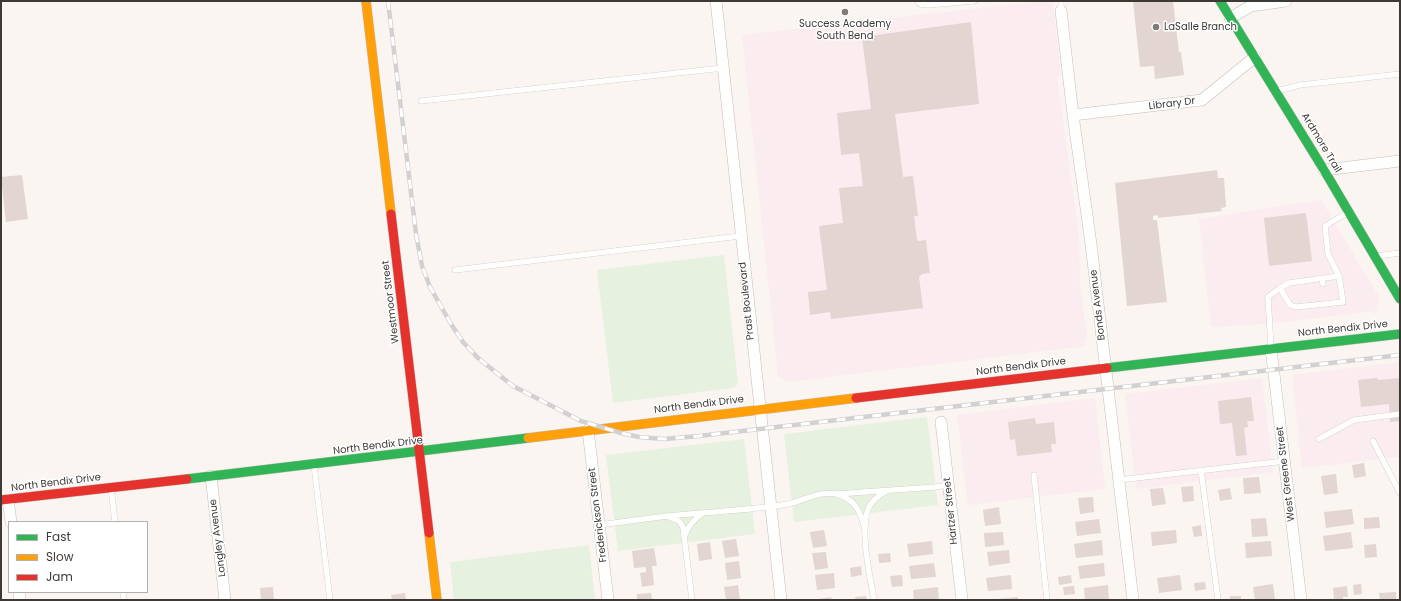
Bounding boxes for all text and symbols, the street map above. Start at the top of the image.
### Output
marker: Success Academy South Bend [840,7,850,17]
place label: Success Academy South Bend [799,18,891,42]
place label: LaSalle Branch [1164,21,1237,33]
marker: LaSalle Branch [1151,22,1161,32]
street label: Library Dr [1148,95,1196,113]
street label: Ardmore Trail [1299,111,1343,175]
street label: Westmoor Street [380,260,402,344]
street label: Prast Boulevard [737,261,757,341]
street label: Bonds Avenue [1088,269,1108,341]
street label: North Bendix Drive [1297,318,1389,340]
street label: North Bendix Drive [975,356,1067,378]
street label: North Bendix Drive [653,394,745,416]
street label: West Greene Street [1274,426,1298,522]
street label: North Bendix Drive [332,435,424,457]
street label: Frederickson Street [586,467,610,563]
street label: North Bendix Drive [10,472,102,494]
street label: Hartzer Street [942,477,960,545]
street label: Longley Avenue [207,498,229,578]
legend [8,521,148,593]
text: Fast [46,528,71,545]
text: Slow [46,548,74,565]
text: Jam [46,568,73,585]

